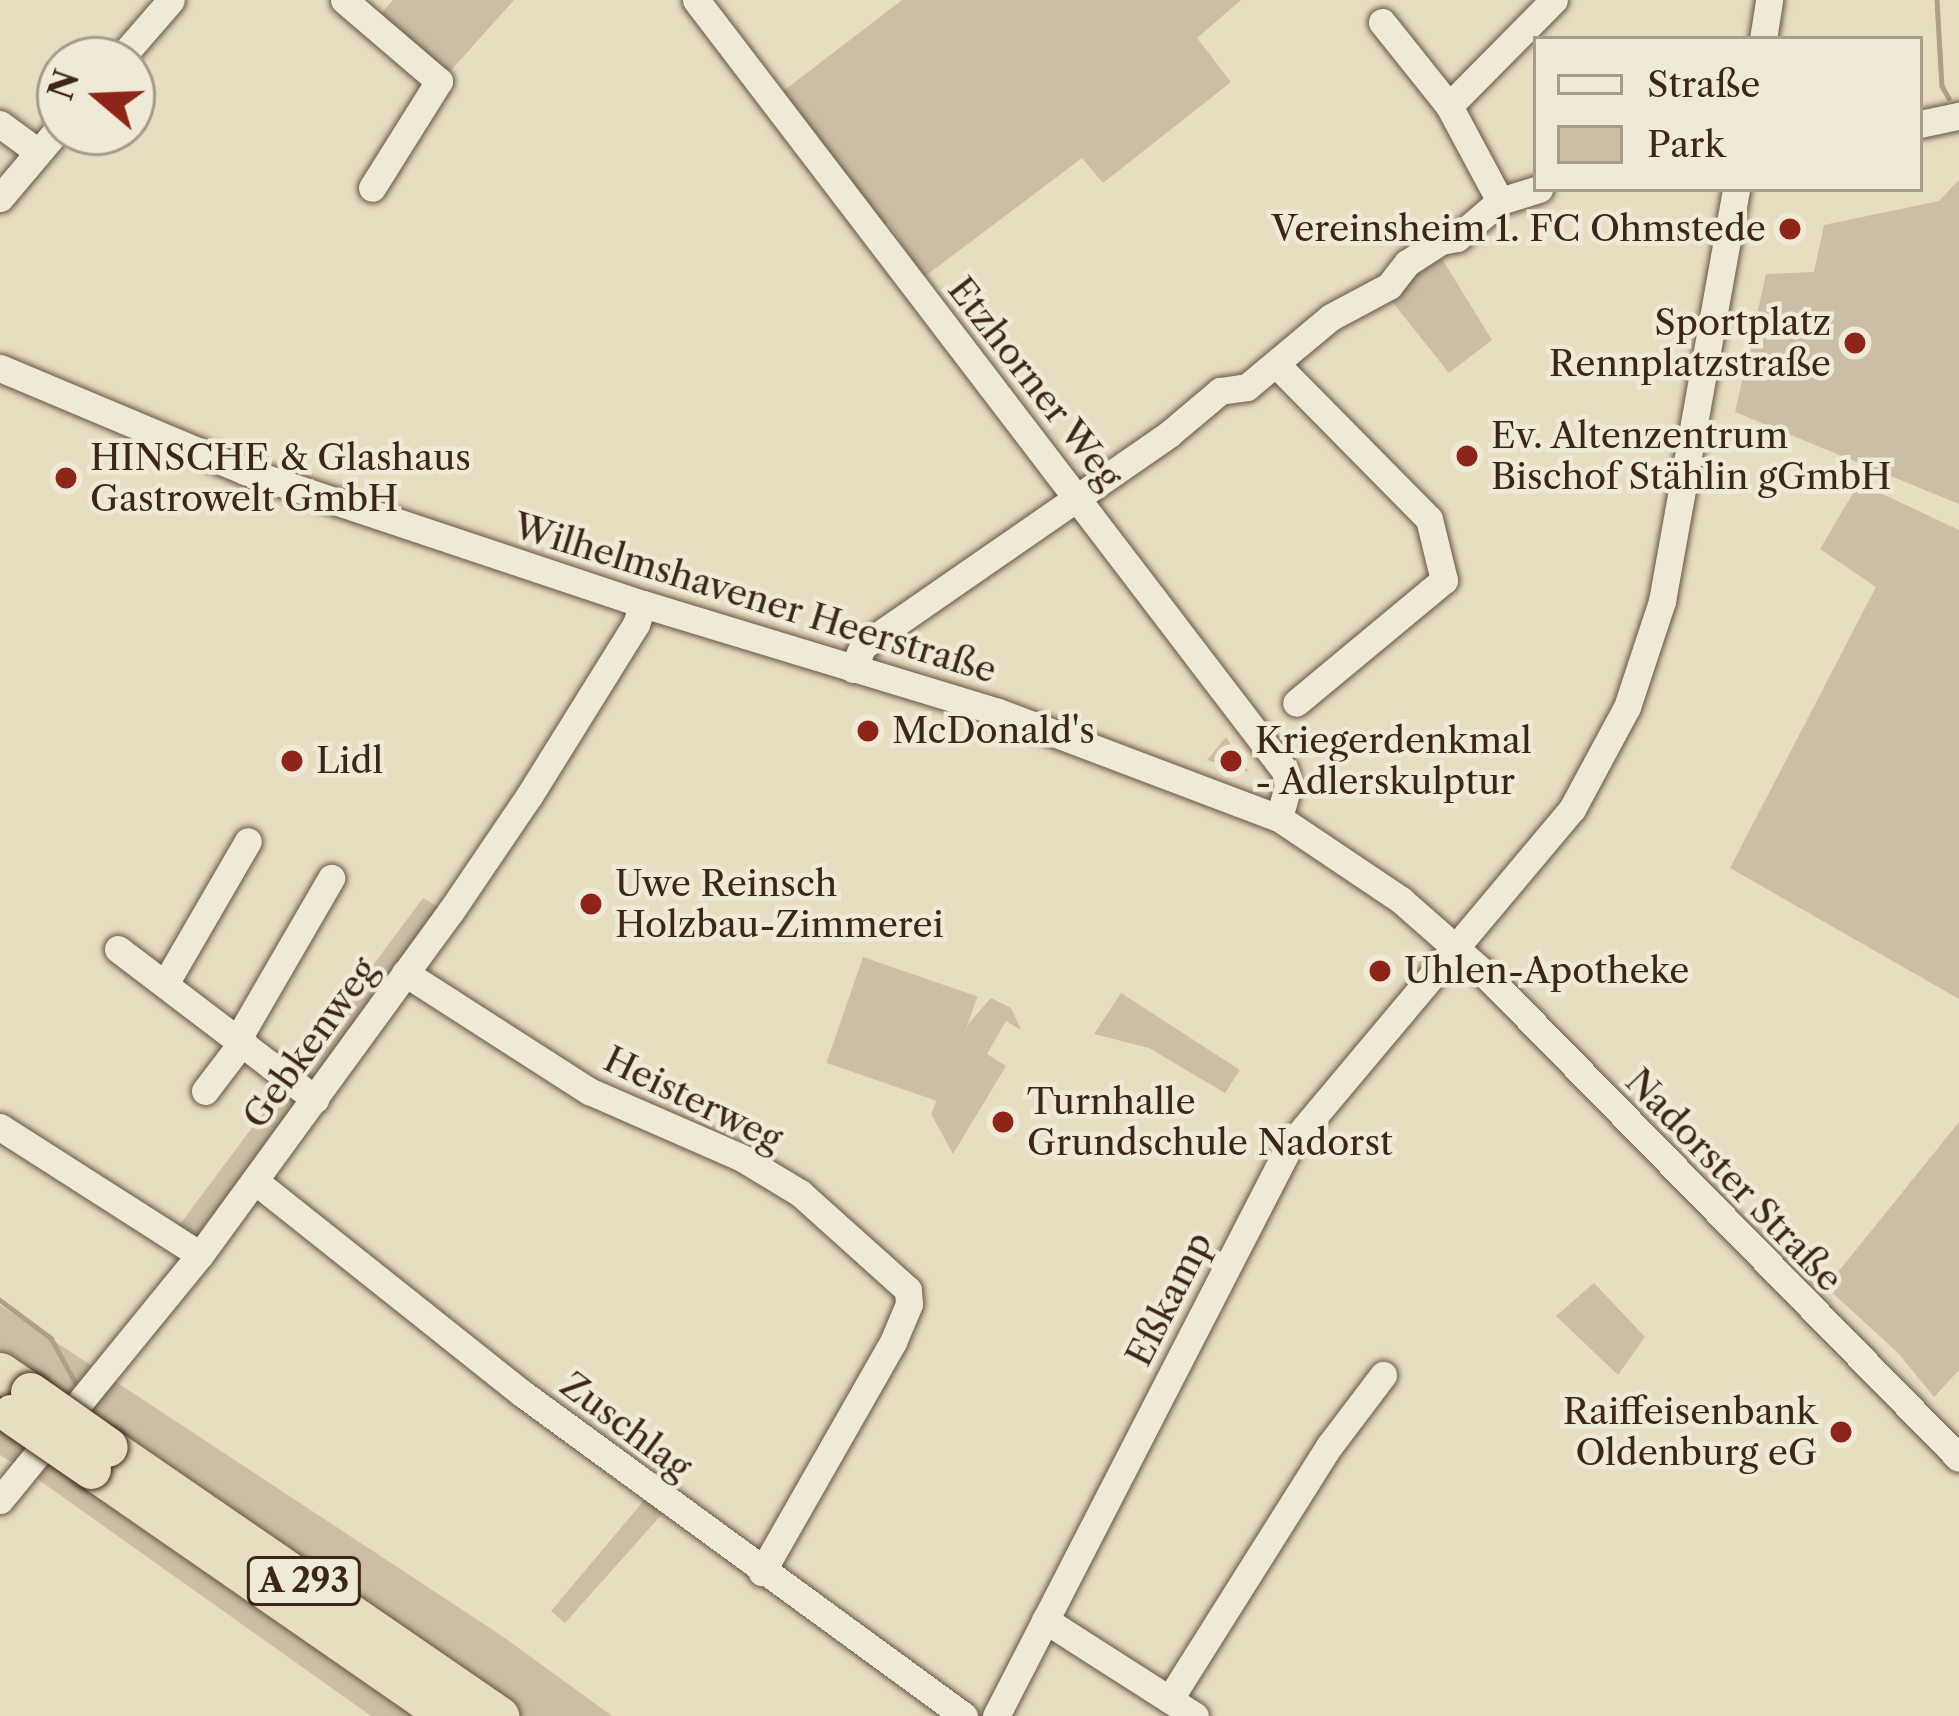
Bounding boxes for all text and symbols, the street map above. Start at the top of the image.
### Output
north arrow [36,36,156,156]
legend [1533,36,1923,192]
text: Straße [1647,62,1760,106]
text: N [40,65,88,105]
text: Park [1647,122,1725,166]
place label: Vereinsheim 1. FC Ohmstede [1271,207,1766,251]
marker: Vereinsheim 1. FC Ohmstede [1777,216,1803,242]
street label: Etzhorner Weg [938,268,1132,498]
place label: Sportplatz Rennplatzstraße [1549,300,1831,385]
marker: Sportplatz Rennplatzstraße [1842,330,1868,356]
place label: Ev. Altenzentrum Bischof Stählin gGmbH [1491,413,1891,498]
place label: HINSCHE & Glashaus Gastrowelt GmbH [90,435,471,520]
marker: Ev. Altenzentrum Bischof Stählin gGmbH [1454,443,1480,469]
marker: HINSCHE & Glashaus Gastrowelt GmbH [53,465,79,491]
street label: Wilhelmshavener Heerstraße [508,504,1002,692]
place label: McDonald's [892,709,1095,753]
marker: McDonald's [855,718,881,744]
place label: Kriegerdenkmal - Adlerskulptur [1255,718,1532,803]
place label: Lidl [316,739,383,783]
marker: Lidl [279,748,305,774]
marker: Kriegerdenkmal - Adlerskulptur [1218,748,1244,774]
place label: Uwe Reinsch Holzbau-Zimmerei [615,861,944,946]
marker: Uwe Reinsch Holzbau-Zimmerei [578,891,604,917]
street label: Gebkenweg [234,949,386,1137]
place label: Uhlen-Apotheke [1404,949,1689,993]
marker: Uhlen-Apotheke [1367,958,1393,984]
street label: Heisterweg [597,1037,789,1161]
street label: Nadorster Straße [1617,1059,1851,1301]
place label: Turnhalle Grundschule Nadorst [1027,1079,1393,1164]
marker: Turnhalle Grundschule Nadorst [990,1109,1016,1135]
street label: Eßkamp [1117,1225,1221,1373]
street label: Zuschlag [552,1363,700,1489]
place label: Raiffeisenbank Oldenburg eG [1563,1389,1817,1474]
marker: Raiffeisenbank Oldenburg eG [1828,1419,1854,1445]
road number: A 293 [244,1554,364,1608]

